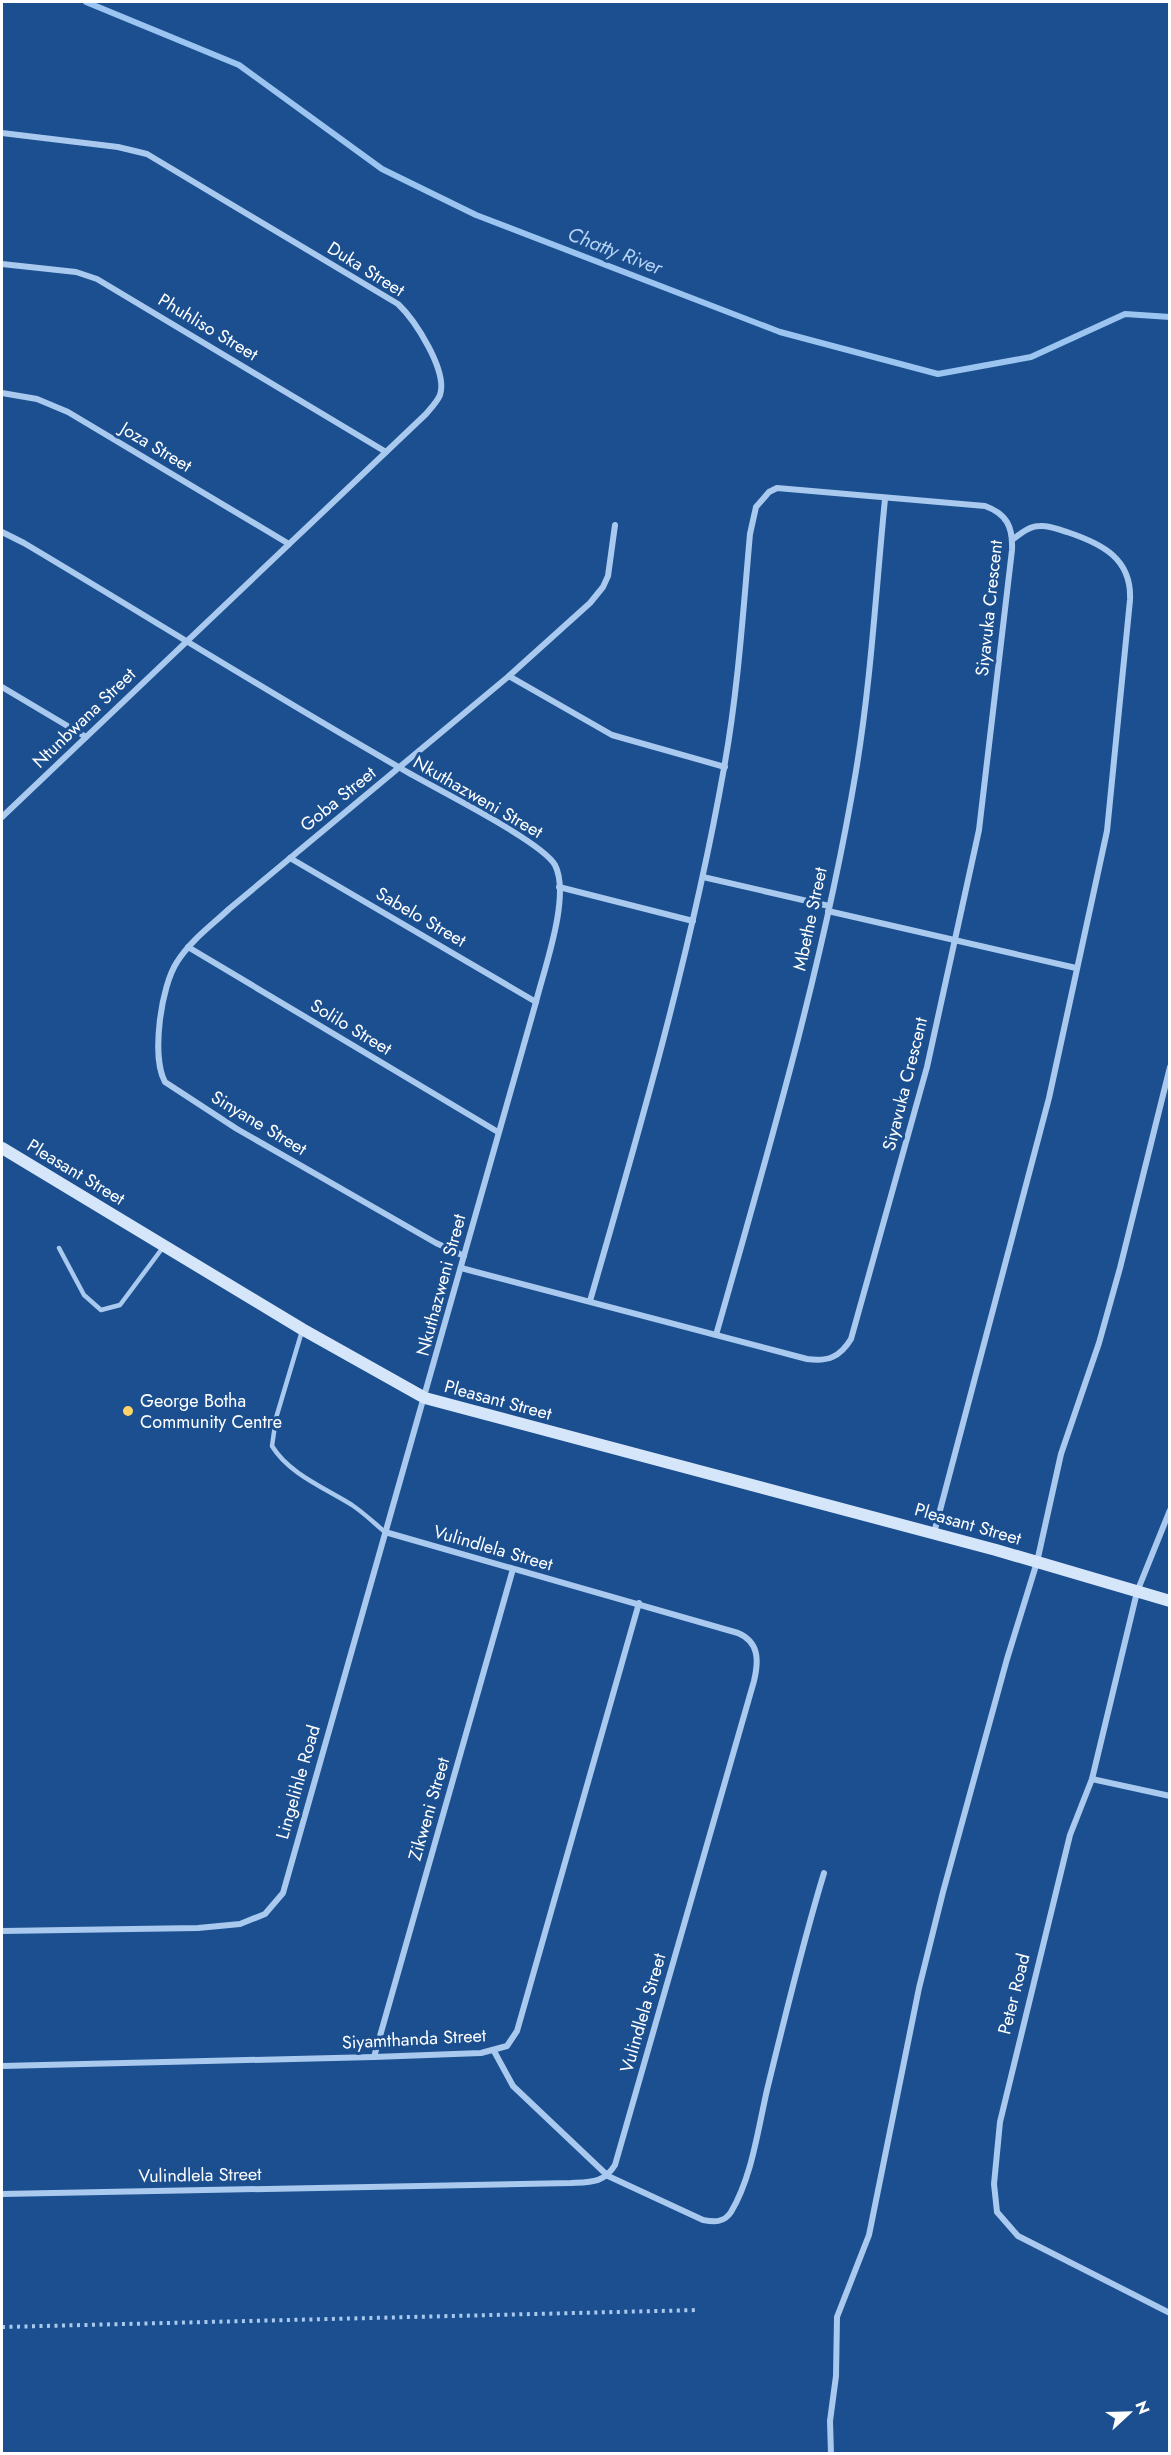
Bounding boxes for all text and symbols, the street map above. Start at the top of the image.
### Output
water label: Chatty River [563,220,668,283]
street label: Duka Street [322,235,410,303]
street label: Phuhliso Street [153,287,263,367]
street label: Joza Street [114,414,197,479]
street label: Siyavuka Crescent [969,538,1009,677]
street label: Ntunbwana Street [27,661,142,774]
street label: Nkuthazweni Street [408,749,548,845]
street label: Goba Street [294,760,382,838]
street label: Mbethe Street [786,864,834,973]
street label: Sabelo Street [371,881,472,954]
street label: Solilo Street [305,992,397,1062]
street label: Siyavuka Crescent [876,1014,934,1154]
street label: Sinyane Street [206,1084,312,1162]
street label: Pleasant Street [22,1133,130,1212]
street label: Nkuthazweni Street [410,1211,473,1359]
street label: Pleasant Street [442,1373,555,1427]
place label: George Botha Community Centre [140,1388,282,1435]
marker: George Botha Community Centre [121,1404,135,1418]
street label: Pleasant Street [912,1496,1025,1552]
street label: Vulindlela Street [430,1519,556,1578]
street label: Lingelihle Road [269,1722,327,1842]
street label: Zikweni Street [402,1754,456,1864]
street label: Vulindlela Street [614,1950,673,2076]
street label: Peter Road [991,1951,1037,2037]
street label: Siyamthanda Street [341,2022,487,2056]
street label: Vulindlela Street [138,2161,262,2189]
north arrow [1099,2383,1159,2443]
text: N [1129,2397,1155,2418]

